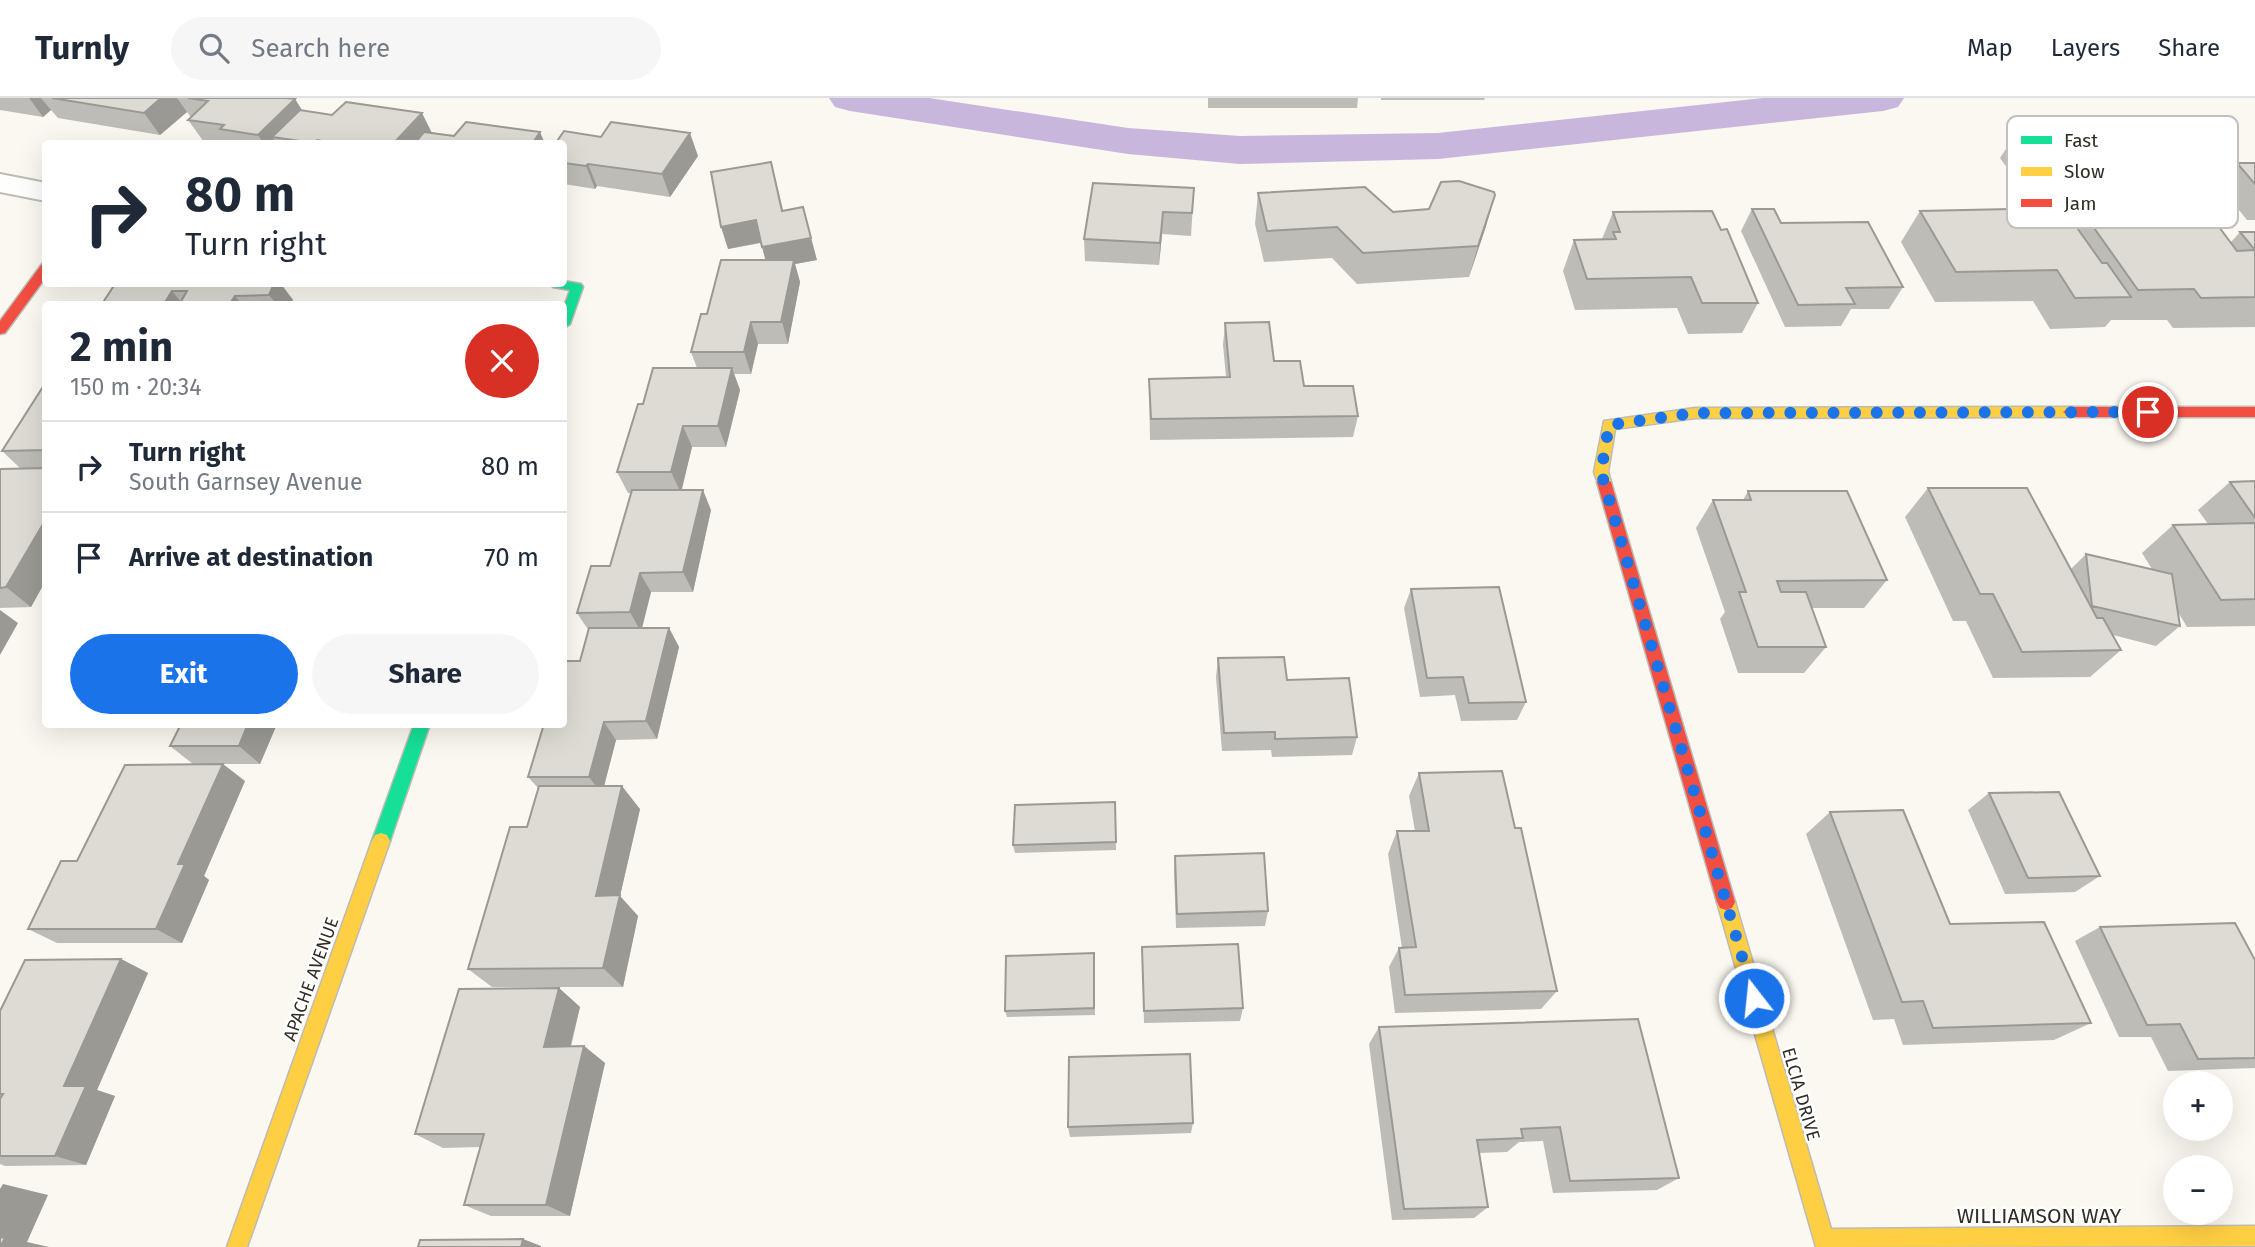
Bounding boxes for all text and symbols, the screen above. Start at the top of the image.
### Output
search box [171,17,661,80]
text: Turnly [35,28,129,68]
icon: search [195,29,233,67]
text: Search here [251,33,390,64]
text: Map [1967,34,2013,62]
text: Layers [2051,34,2120,62]
text: Share [2158,34,2220,62]
legend [2007,116,2238,228]
text: Fast [2064,129,2098,152]
text: Slow [2064,160,2105,183]
text: 80 m [185,165,295,224]
icon: right [70,168,161,259]
text: Jam [2064,192,2096,215]
text: Turn right [185,225,327,263]
text: 2 min [70,322,173,372]
button: close [465,324,539,398]
text: 150 m · 20:34 [70,373,201,401]
pin [2118,382,2178,442]
icon: arrive [2129,393,2167,431]
text: Turn right [129,437,246,468]
icon: right [70,448,108,486]
text: 80 m [481,451,539,482]
text: South Garnsey Avenue [129,468,363,496]
icon: arrive [70,539,108,577]
text: Arrive at destination [129,542,373,573]
text: 70 m [484,542,539,573]
button: Exit [70,634,298,714]
button: Share [312,634,539,714]
street label: APACHE AVENUE [278,914,344,1044]
position arrow [1717,961,1791,1035]
street label: ELCIA DRIVE [1777,1045,1825,1143]
map controls [2163,1071,2233,1225]
button: + [2163,1071,2233,1141]
button: − [2163,1155,2233,1225]
street label: WILLIAMSON WAY [1957,1203,2122,1229]

